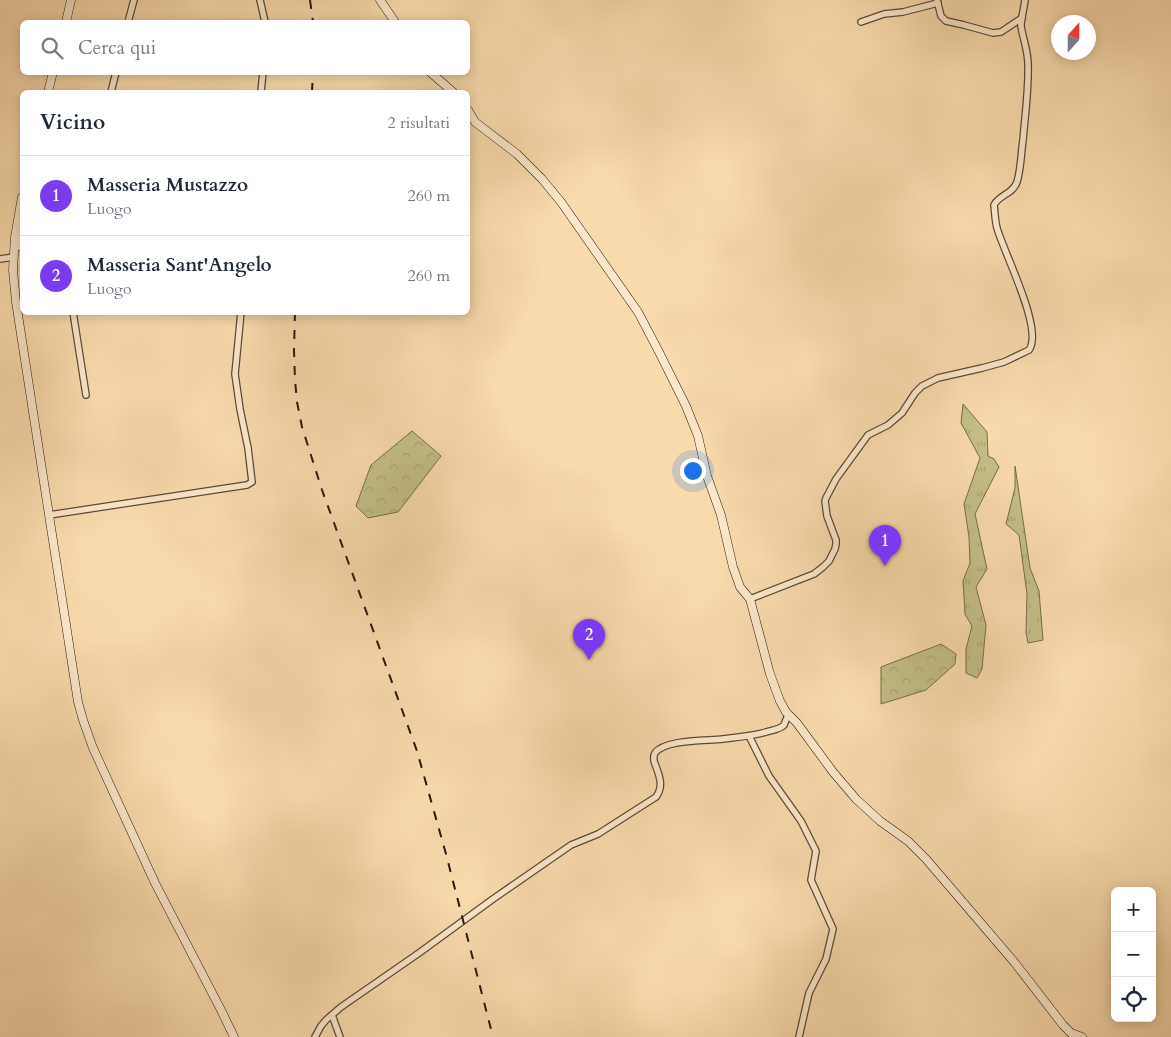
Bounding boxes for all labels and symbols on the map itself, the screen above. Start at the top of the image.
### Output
north arrow [1051,15,1096,60]
your location [680,458,706,484]
pin: 1 [869,525,901,566]
pin: 2 [573,619,605,660]

